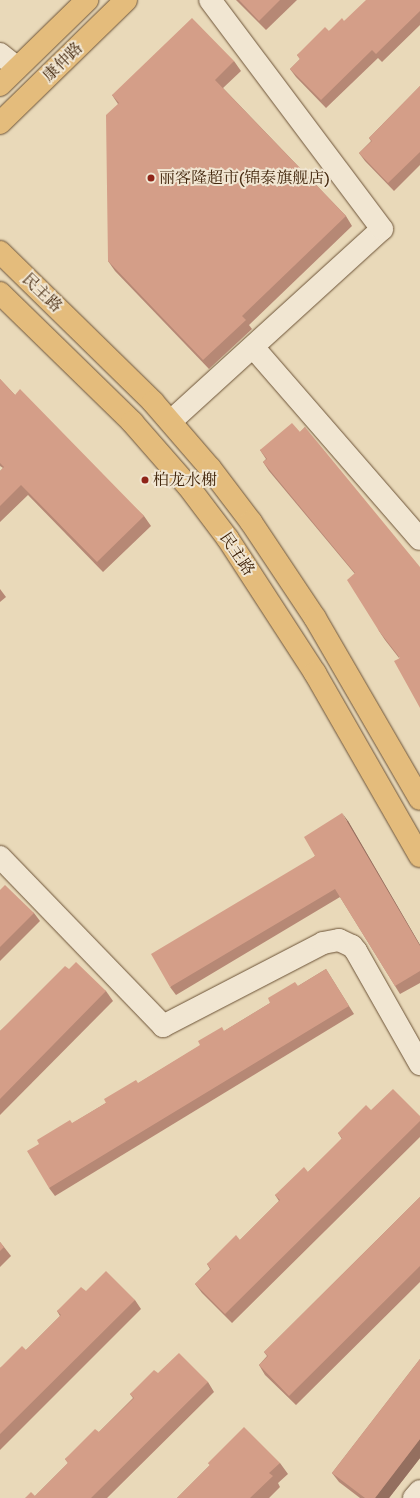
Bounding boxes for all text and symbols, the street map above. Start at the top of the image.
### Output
street label: 康仲路 [39,38,87,86]
place label: 丽客隆超市(锦泰旗舰店) [159,168,330,188]
marker: 丽客隆超市(锦泰旗舰店) [146,173,156,183]
street label: 民主路 [18,269,66,317]
place label: 柏龙水榭 [153,470,217,490]
marker: 柏龙水榭 [140,475,150,485]
street label: 民主路 [216,529,258,579]

